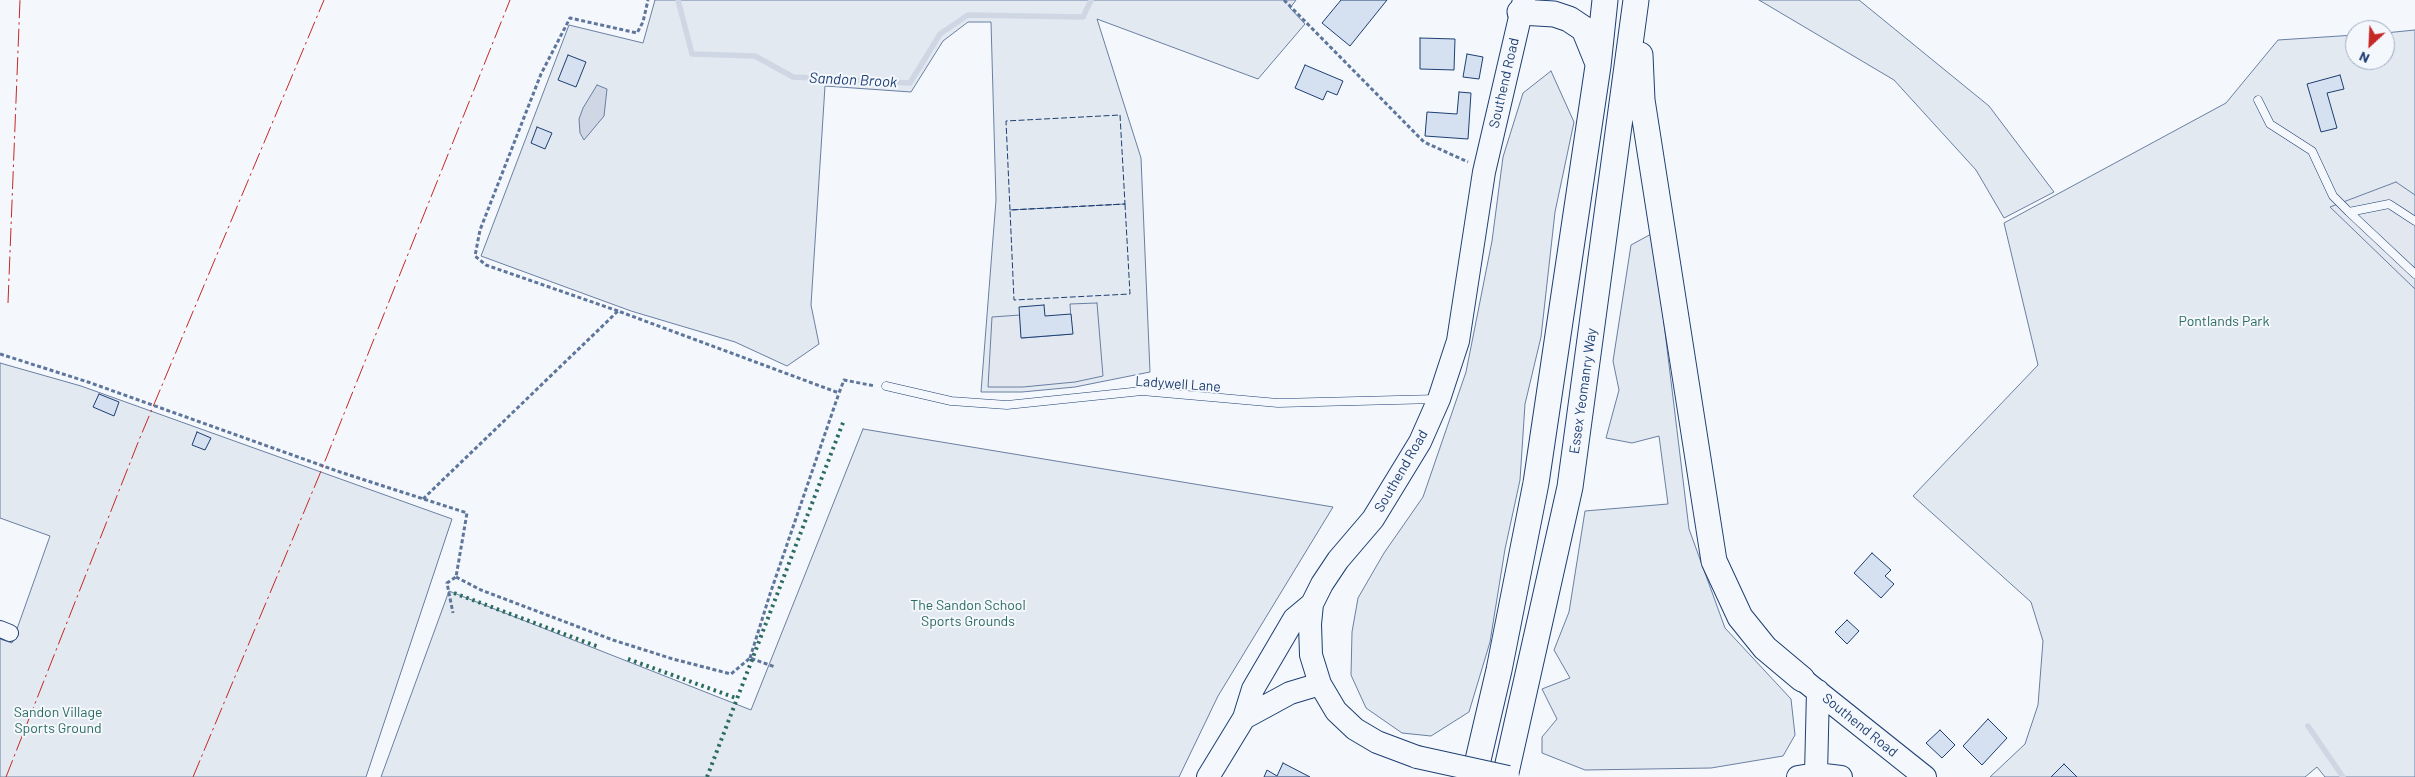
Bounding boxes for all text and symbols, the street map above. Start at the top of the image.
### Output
north arrow [2345,20,2395,70]
street label: Southend Road [1485,36,1523,130]
text: N [2356,48,2372,68]
water label: Sandon Brook [808,69,898,91]
park label: Pontlands Park [2179,313,2269,329]
street label: Essex Yeomanry Way [1566,327,1600,455]
street label: Ladywell Lane [1135,373,1221,395]
street label: Southend Road [1371,427,1431,515]
park label: The Sandon School Sports Grounds [910,597,1026,630]
street label: Southend Road [1819,689,1901,761]
park label: Sandon Village Sports Ground [14,704,102,736]

